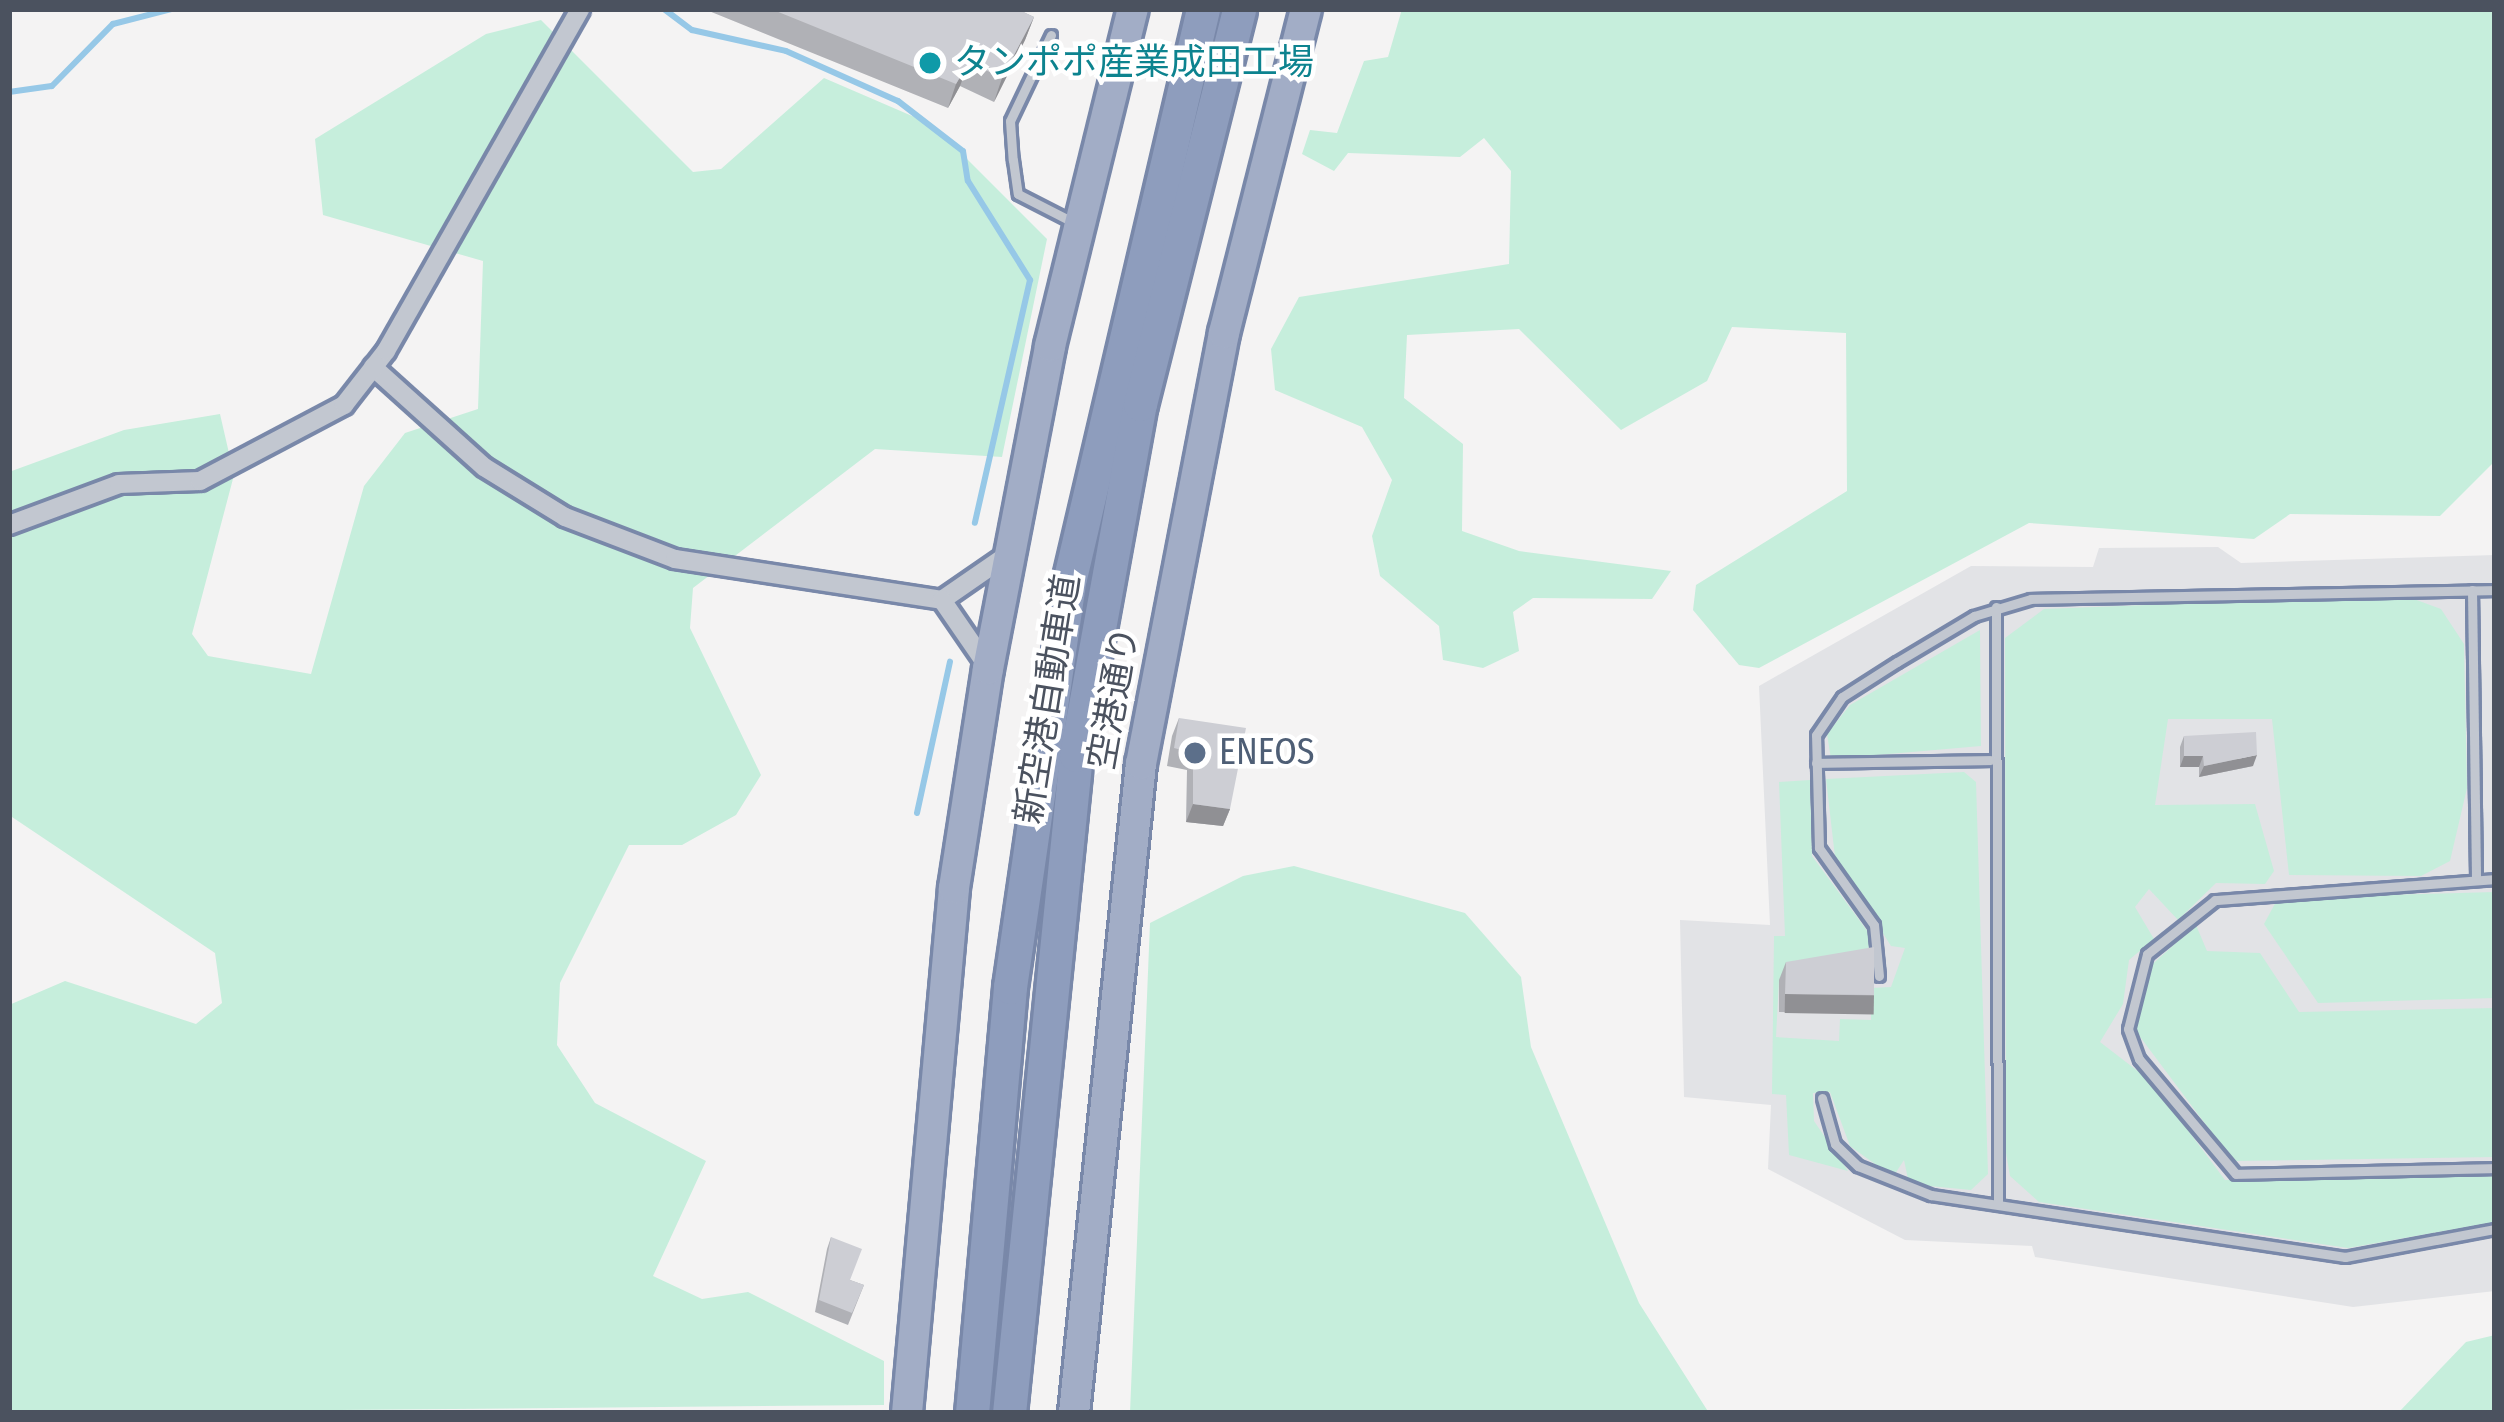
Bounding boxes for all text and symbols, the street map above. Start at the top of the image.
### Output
place label: タンポポ産業成田工場 [954,41,1314,85]
marker: タンポポ産業成田工場 [917,50,943,76]
street label: 新空港自動車道 [1007,571,1089,827]
street label: 空港通り [1080,623,1148,773]
place label: ENEOS [1219,731,1315,775]
marker: ENEOS [1182,740,1208,766]

